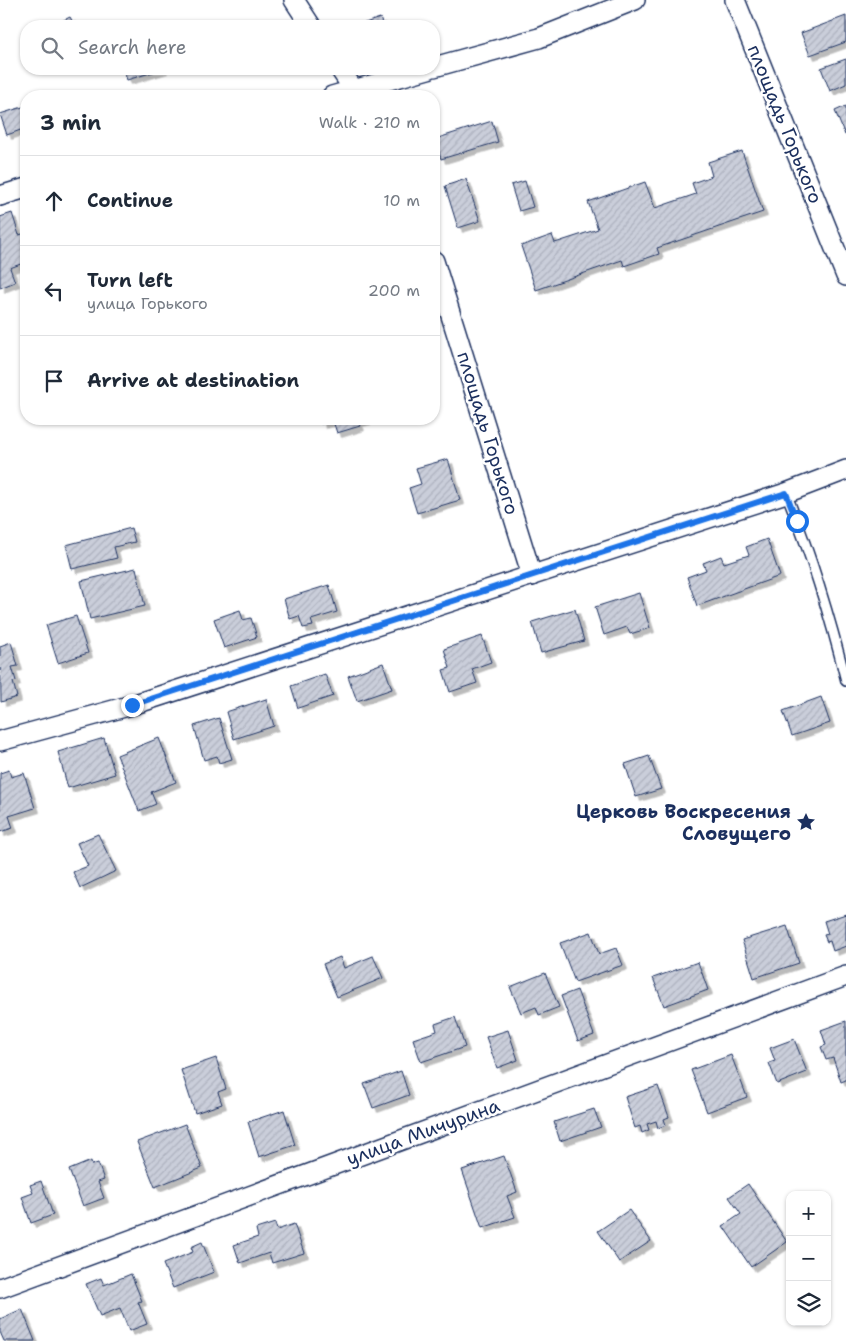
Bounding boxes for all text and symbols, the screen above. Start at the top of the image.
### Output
search box [20,20,440,75]
icon: search [38,34,66,62]
text: Search here [78,35,187,60]
street label: площадь Горького [742,41,828,207]
text: 3 min [40,109,101,137]
text: Walk · 210 m [319,112,420,133]
icon: ahead [40,187,68,215]
text: Continue [87,188,173,213]
text: 10 m [383,190,420,211]
text: Turn left [87,268,173,293]
icon: left [40,277,68,305]
text: 200 m [368,280,420,301]
text: улица Горького [87,293,208,314]
street label: площадь Горького [451,348,525,518]
icon: arrive [40,367,68,395]
text: Arrive at destination [87,368,299,393]
route start [786,510,809,533]
route end [121,694,144,717]
place label: Церковь Воскресения Словущего [576,799,791,846]
place icon: Церковь Воскресения Словущего [795,811,817,833]
street label: улица Мичурина [343,1093,503,1171]
map controls [786,1191,831,1326]
button: + [786,1191,831,1236]
button: − [786,1236,831,1281]
button: layers [786,1281,831,1326]

